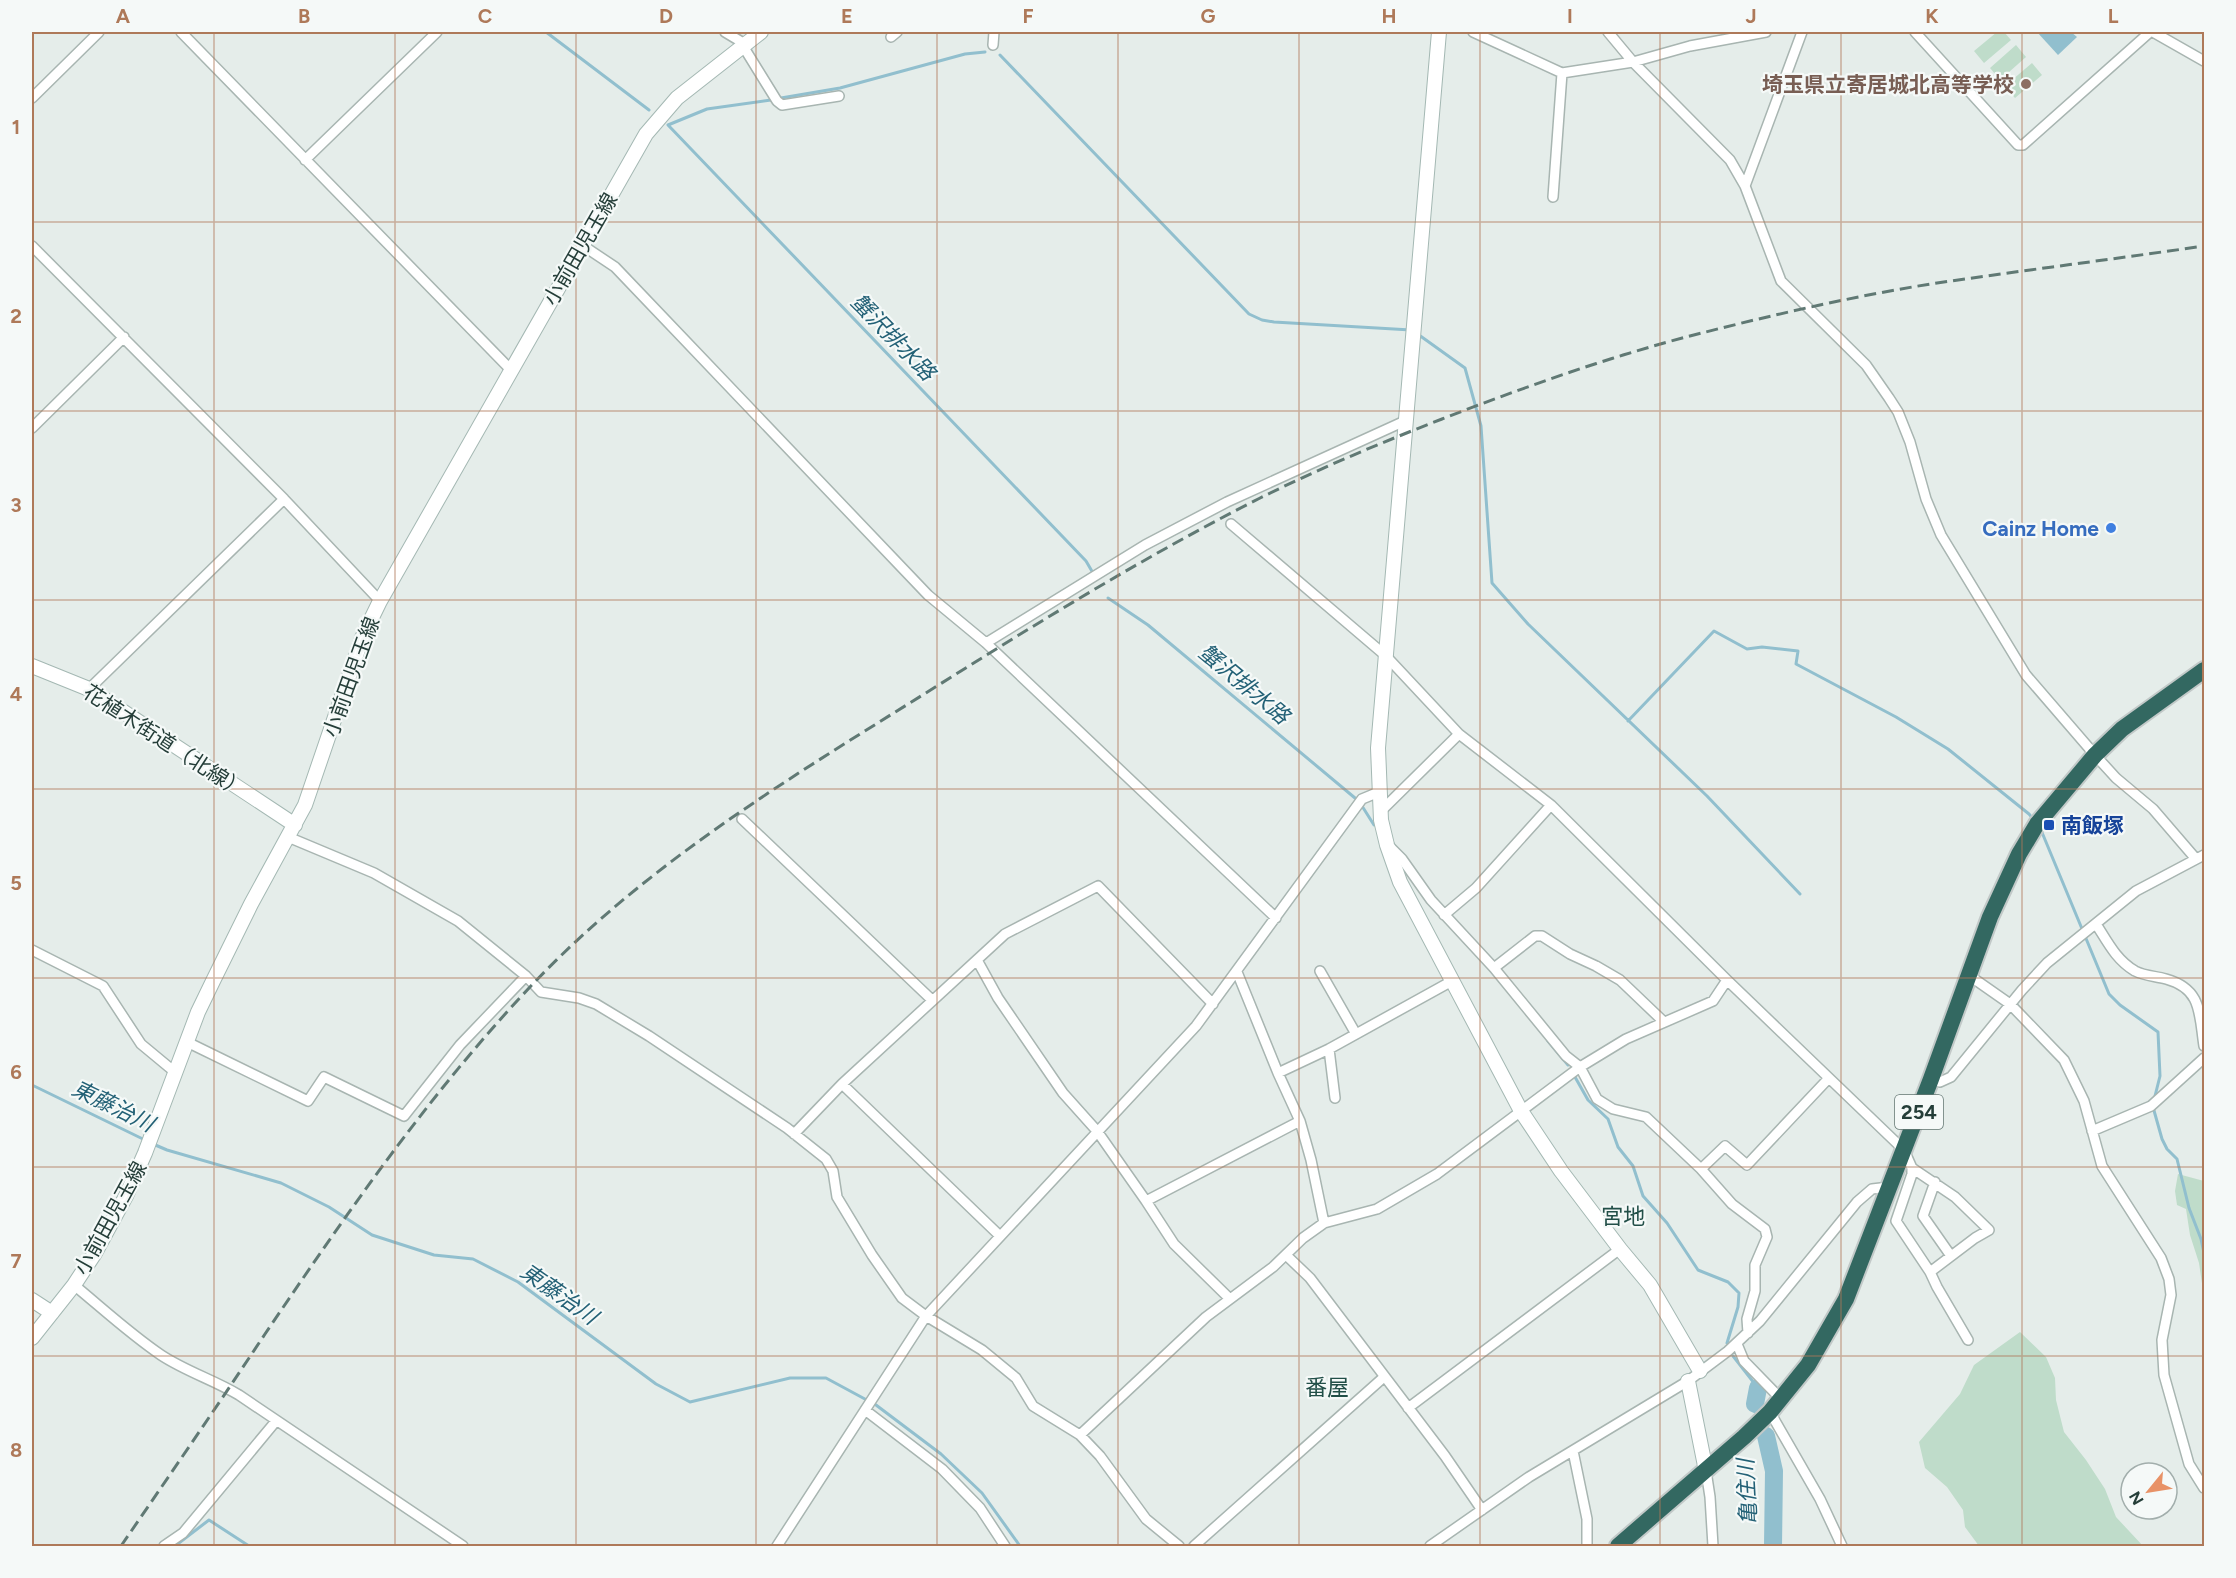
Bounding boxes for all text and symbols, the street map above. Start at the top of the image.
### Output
text: A [116,4,131,28]
text: B [298,4,310,28]
text: C [478,4,492,28]
text: D [659,4,673,28]
text: E [841,4,853,28]
text: F [1022,4,1034,28]
text: G [1201,4,1216,28]
text: H [1382,4,1397,28]
text: I [1567,4,1573,28]
text: J [1745,4,1757,28]
text: K [1925,4,1939,28]
text: L [2108,4,2119,28]
place label: 埼玉県立寄居城北高等学校 [1762,72,2014,97]
marker: 埼玉県立寄居城北高等学校 [2019,77,2033,91]
text: 1 [12,115,20,139]
street label: 小前田児玉線 [538,188,622,310]
water label: 蟹沢排水路 [845,288,942,387]
text: 2 [10,304,22,328]
text: 3 [10,493,22,517]
place label: Cainz Home [1982,516,2099,541]
marker: Cainz Home [2104,521,2118,535]
street label: 小前田児玉線 [318,614,384,740]
water label: 蟹沢排水路 [1193,638,1296,731]
street label: 花植木街道（北線） [79,679,251,803]
text: 4 [10,682,23,706]
place label: 南飯塚 [2061,813,2124,838]
marker: 南飯塚 [2042,818,2056,832]
text: 5 [10,871,22,895]
text: 6 [10,1060,22,1084]
water label: 東藤治川 [68,1075,160,1138]
road number: 254 [1895,1095,1943,1129]
street label: 小前田児玉線 [69,1157,151,1279]
district label: 宮地 [1601,1203,1645,1230]
text: 7 [10,1249,22,1273]
water label: 東藤治川 [515,1258,604,1331]
district label: 番屋 [1305,1374,1349,1401]
text: 8 [10,1438,22,1462]
water label: 亀住川 [1732,1456,1762,1526]
north arrow [2119,1461,2179,1521]
text: N [2125,1488,2148,1508]

